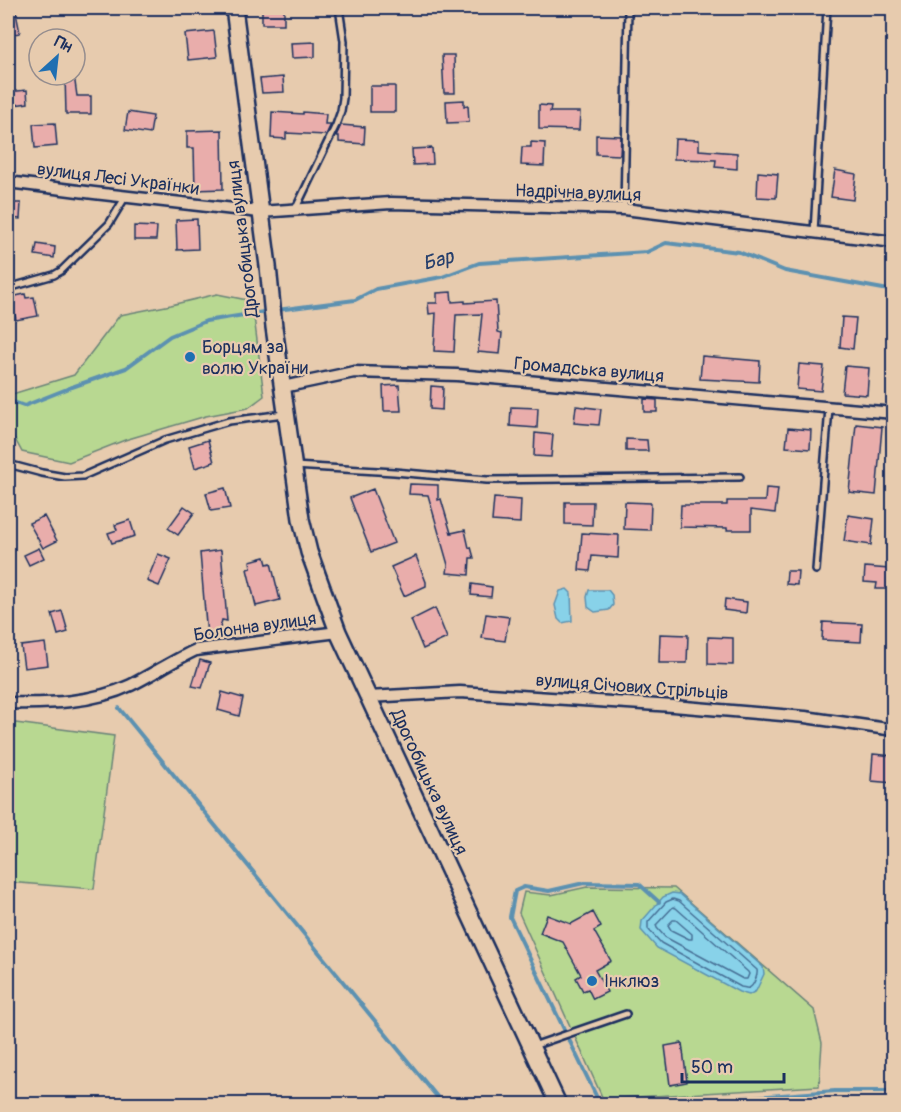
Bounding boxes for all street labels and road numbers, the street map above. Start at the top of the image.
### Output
street label: вулиця Лесі Українки [36,158,200,200]
street label: Дрогобицька вулиця [222,159,264,320]
street label: Надрічна вулиця [514,179,642,207]
street label: Громадська вулиця [513,352,665,388]
street label: Болонна вулиця [192,607,318,647]
street label: вулиця Січових Стрільців [535,669,729,705]
street label: Дрогобицька вулиця [385,705,473,858]

